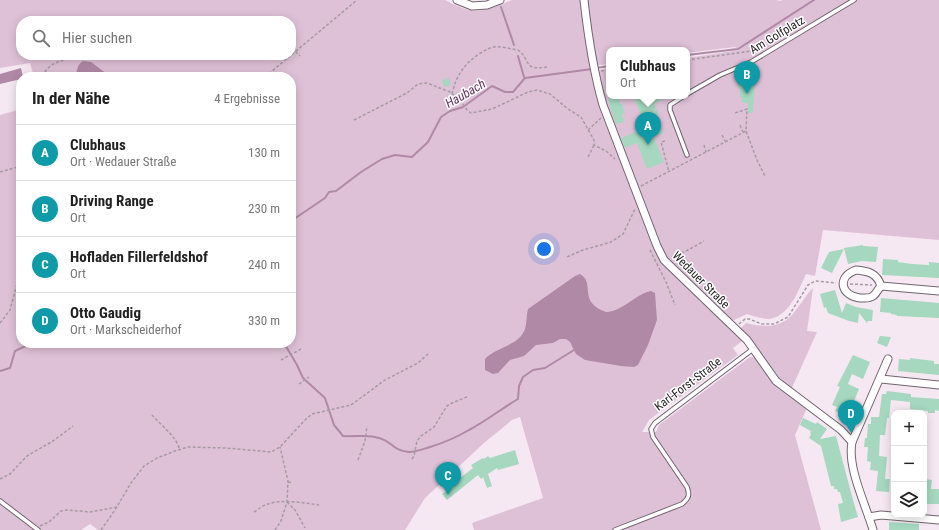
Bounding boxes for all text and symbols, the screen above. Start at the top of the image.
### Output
street label: Am Golfplatz [747,13,807,57]
search box [16,16,296,60]
icon: search [30,27,52,49]
text: Hier suchen [62,29,132,47]
popup [606,47,690,99]
text: Clubhaus [620,57,676,75]
pin: B [734,61,760,94]
text: Ort [620,75,636,90]
water label: Haubach [442,76,488,111]
text: In der Nähe [32,88,110,108]
text: 4 Ergebnisse [214,91,280,106]
pin: A [635,112,661,145]
text: Clubhaus [70,136,126,154]
text: A [41,145,49,160]
text: 130 m [248,145,280,160]
text: Ort · Wedauer Straße [70,154,176,169]
text: Driving Range [70,192,154,210]
text: B [41,201,49,216]
text: 230 m [248,201,280,216]
text: Ort [70,210,86,225]
your location [534,239,554,259]
text: Hofladen Fillerfeldshof [70,248,208,266]
street label: Wedauer Straße [670,249,733,312]
text: C [41,257,49,272]
text: 240 m [248,257,280,272]
text: Ort [70,266,86,281]
text: Otto Gaudig [70,304,141,322]
text: D [41,313,49,328]
text: 330 m [248,313,280,328]
text: Ort · Markscheiderhof [70,322,182,337]
street label: Karl-Forst-Straße [652,354,724,414]
pin: D [838,400,864,433]
map controls [891,410,927,518]
button: + [891,410,927,446]
button: − [891,446,927,482]
pin: C [435,462,461,495]
button: layers [891,482,927,518]

